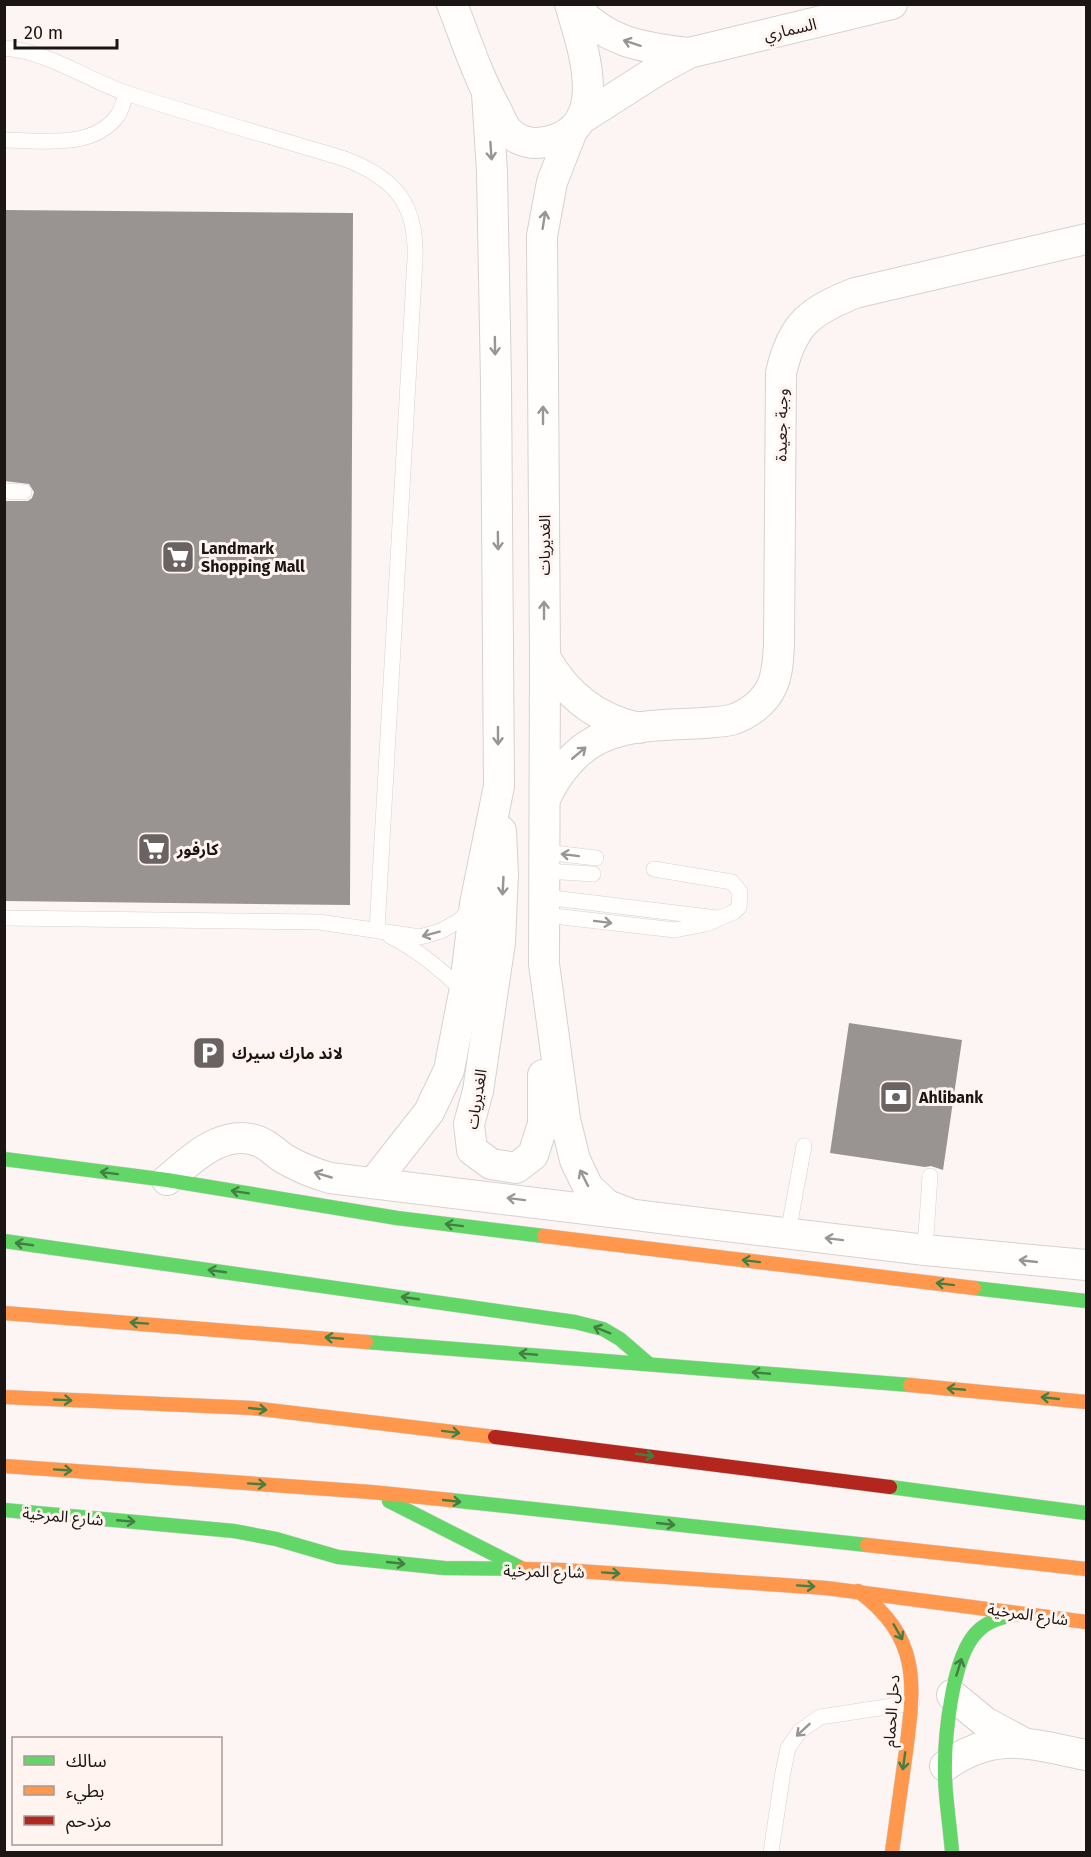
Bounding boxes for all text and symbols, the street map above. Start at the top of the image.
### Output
scale bar [15,12,117,50]
street label: السماري [762,14,819,47]
text: 20 m [24,22,63,44]
one-way arrow [623,36,642,47]
one-way arrow [486,140,497,160]
one-way arrow [539,211,550,231]
one-way arrow [490,335,501,355]
street label: وجبة جعيدة [771,388,792,462]
one-way arrow [537,405,549,425]
street label: الغديريات [535,515,554,575]
one-way arrow [492,530,504,550]
supermarket icon: Landmark Shopping Mall [160,539,196,575]
place label: Landmark Shopping Mall [201,539,305,576]
one-way arrow [538,600,550,620]
one-way arrow [492,725,504,745]
one-way arrow [571,746,587,759]
supermarket icon: كارفور [136,831,172,867]
place label: كارفور [176,840,219,859]
one-way arrow [561,850,581,861]
one-way arrow [497,876,508,896]
one-way arrow [593,917,613,928]
one-way arrow [422,929,441,940]
parking icon: لاند مارك سيرك [191,1035,227,1071]
place label: لاند مارك سيرك [232,1044,343,1063]
street label: الغديريات [462,1068,491,1131]
bank icon: Ahlibank [878,1079,914,1115]
place label: Ahlibank [918,1088,983,1107]
one-way arrow [99,1167,119,1178]
one-way arrow [313,1169,332,1180]
one-way arrow [578,1170,590,1187]
one-way arrow [231,1187,250,1198]
one-way arrow [506,1194,526,1205]
one-way arrow [444,1219,464,1230]
one-way arrow [825,1233,845,1244]
one-way arrow [14,1238,34,1249]
one-way arrow [742,1255,762,1266]
one-way arrow [1019,1255,1039,1266]
one-way arrow [207,1266,227,1277]
one-way arrow [936,1278,955,1289]
one-way arrow [401,1293,420,1304]
one-way arrow [130,1317,150,1328]
one-way arrow [593,1324,612,1335]
one-way arrow [324,1332,344,1343]
one-way arrow [518,1348,538,1359]
one-way arrow [752,1367,772,1378]
one-way arrow [946,1383,966,1394]
one-way arrow [1041,1392,1061,1403]
one-way arrow [52,1394,72,1405]
one-way arrow [247,1404,267,1415]
one-way arrow [441,1427,461,1438]
one-way arrow [635,1449,654,1460]
one-way arrow [52,1465,72,1476]
one-way arrow [247,1479,267,1490]
one-way arrow [441,1496,461,1507]
street label: شارع المرخية [21,1503,104,1533]
one-way arrow [115,1516,135,1527]
one-way arrow [656,1519,676,1530]
one-way arrow [385,1558,405,1569]
street label: شارع المرخية [503,1561,585,1585]
one-way arrow [601,1568,621,1579]
one-way arrow [795,1581,815,1592]
street label: شارع المرخية [986,1599,1070,1633]
one-way arrow [892,1623,904,1640]
one-way arrow [954,1658,965,1677]
street label: دحل الحمام [879,1674,907,1748]
one-way arrow [795,1723,810,1737]
legend [12,1737,222,1845]
text: سالك [66,1750,107,1772]
one-way arrow [898,1750,909,1770]
text: بطيء [66,1780,104,1804]
text: مزدحم [66,1810,111,1834]

